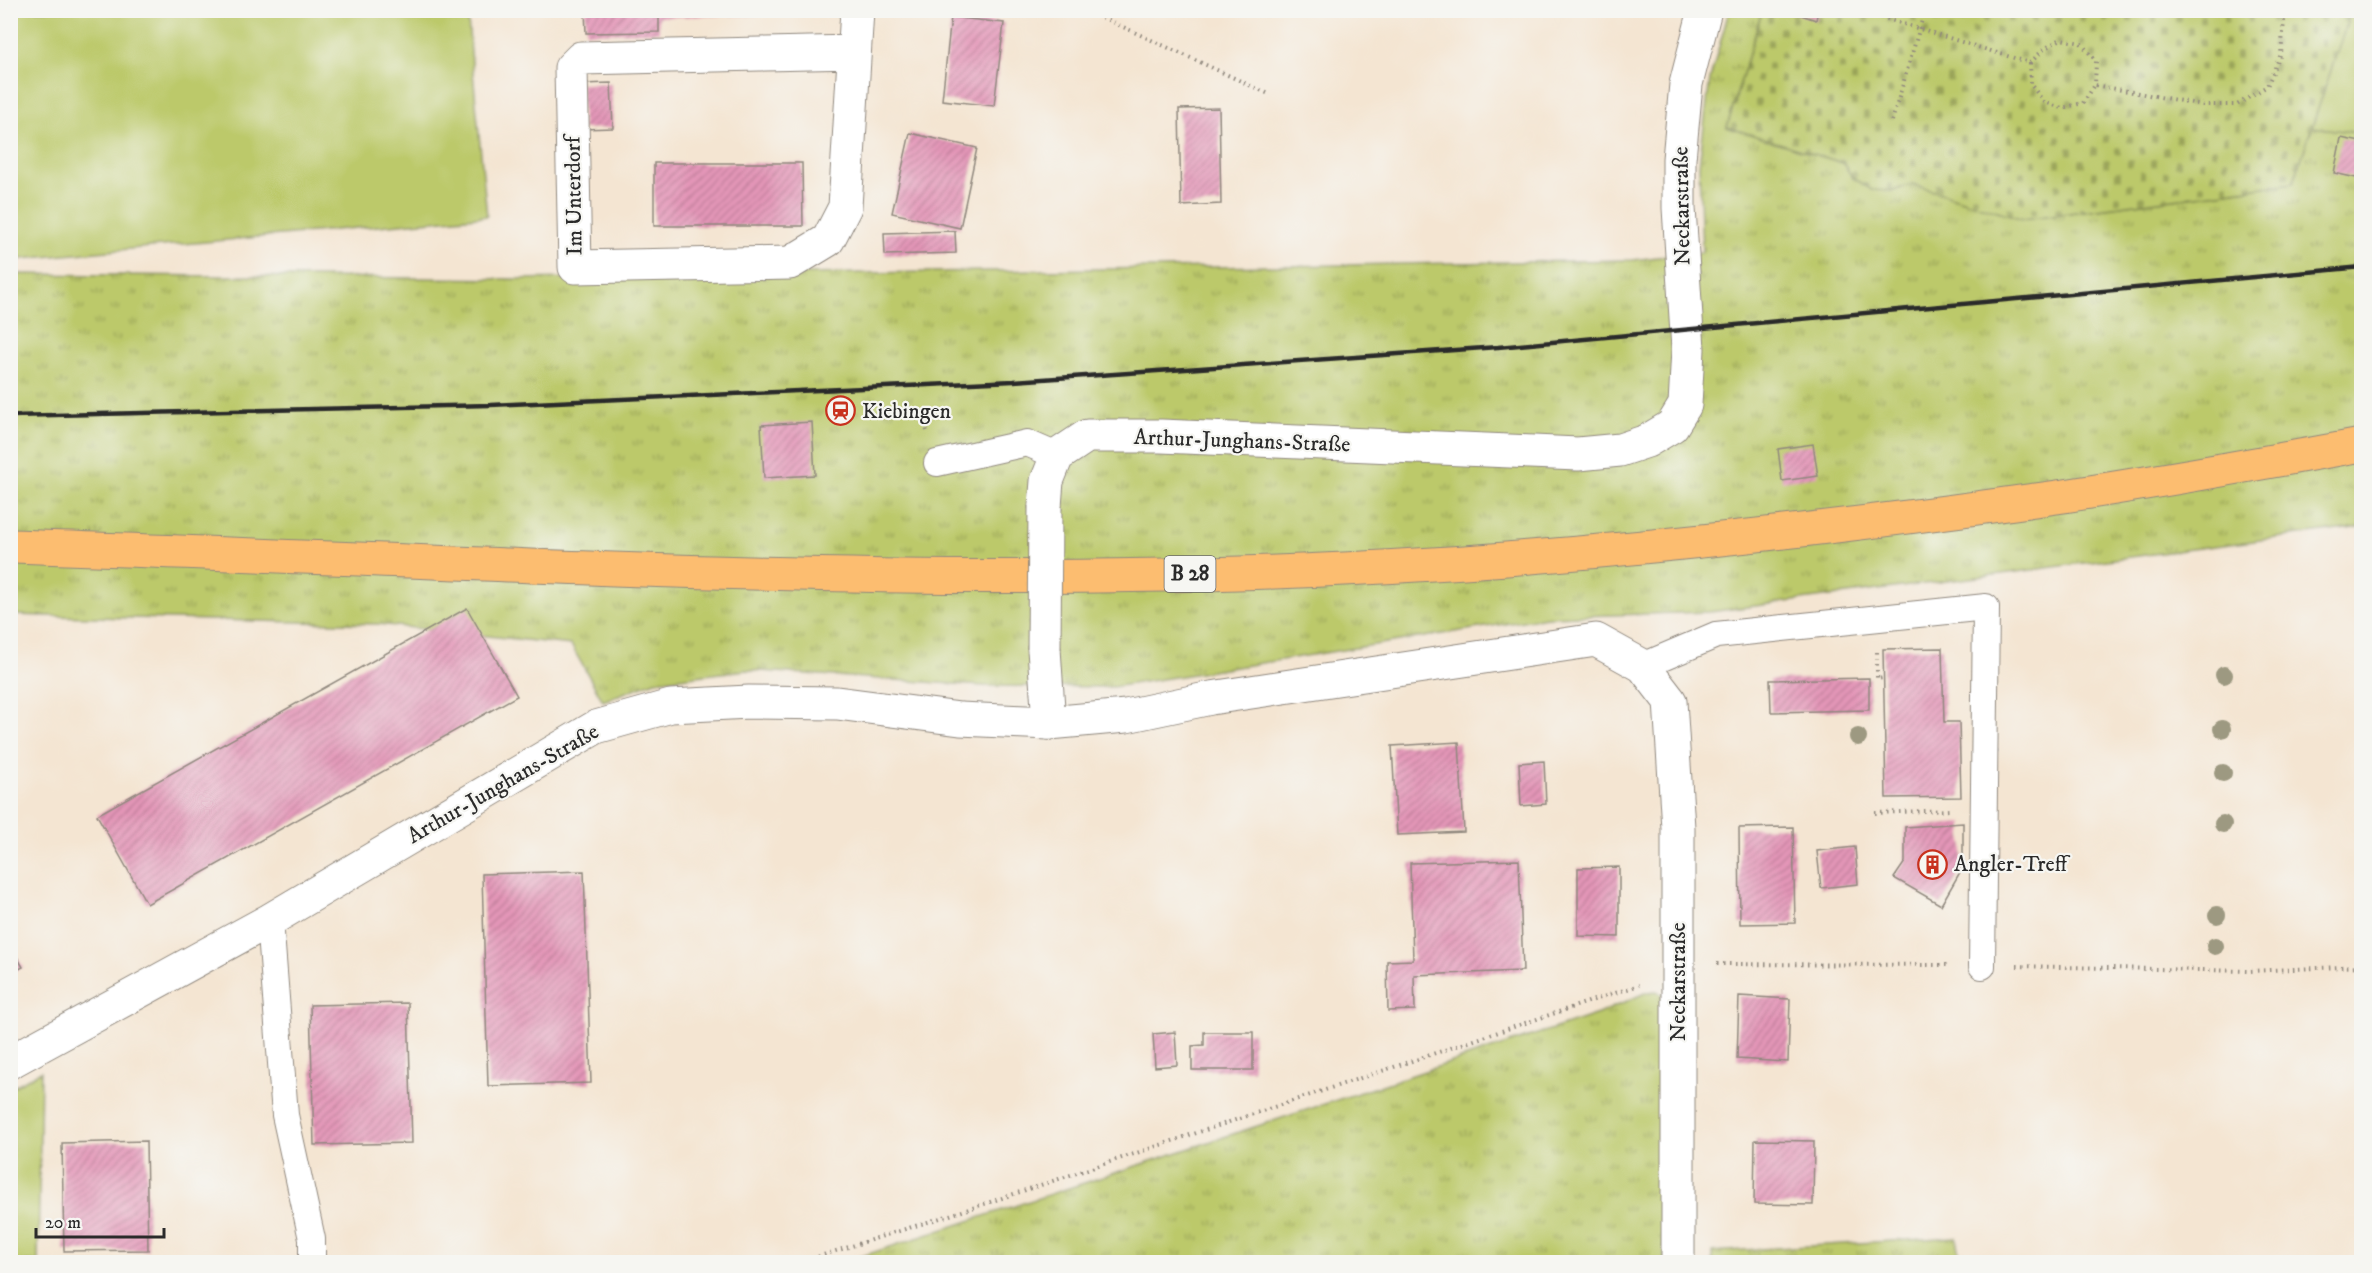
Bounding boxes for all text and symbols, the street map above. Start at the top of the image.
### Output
street label: Im Unterdorf [559,132,589,256]
street label: Neckarstraße [1667,146,1697,266]
station icon: Kiebingen [825,395,857,427]
place label: Kiebingen [862,398,952,425]
street label: Arthur-Junghans-Straße [1133,424,1351,458]
road number: B 28 [1164,556,1216,592]
street label: Arthur-Junghans-Straße [402,718,604,850]
building icon: Angler-Treff [1917,848,1949,880]
place label: Angler-Treff [1954,851,2071,878]
street label: Neckarstraße [1665,923,1692,1042]
scale bar [36,1201,164,1239]
text: 20 m [45,1212,81,1234]

